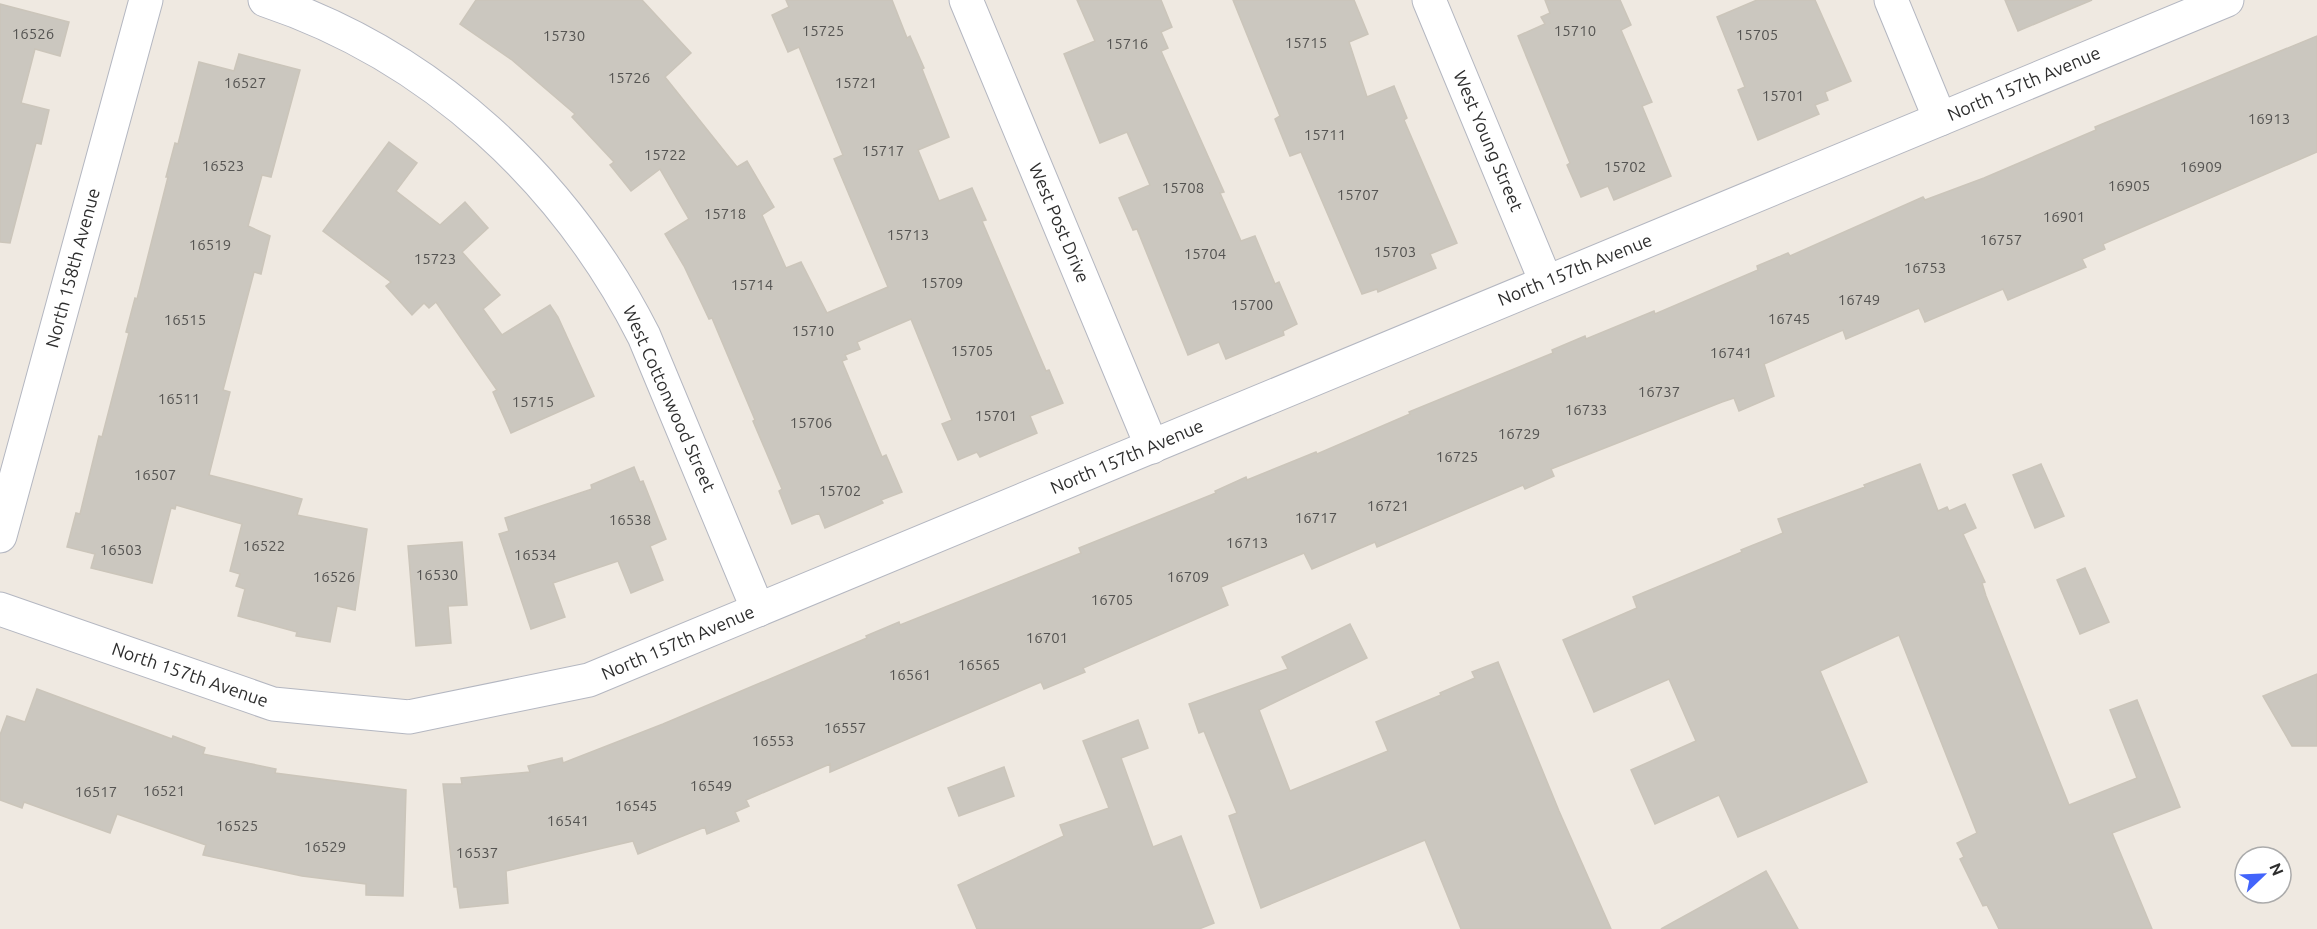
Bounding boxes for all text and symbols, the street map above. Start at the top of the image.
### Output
house number: 15725 [802,22,844,39]
house number: 15710 [1554,22,1596,39]
house number: 16526 [12,25,54,42]
house number: 15705 [1736,26,1778,43]
house number: 15730 [543,27,585,44]
house number: 15715 [1285,34,1327,51]
house number: 15716 [1106,35,1148,52]
street label: North 157th Avenue [1944,42,2103,124]
street label: West Young Street [1450,67,1528,214]
house number: 15726 [608,69,650,86]
house number: 16527 [224,74,266,91]
house number: 15721 [835,74,877,91]
house number: 15701 [1762,87,1804,104]
house number: 16913 [2248,110,2290,127]
house number: 15711 [1304,126,1346,143]
house number: 15717 [862,142,904,159]
house number: 15722 [644,146,686,163]
house number: 16523 [202,157,244,174]
house number: 15702 [1604,158,1646,175]
house number: 16909 [2180,158,2222,175]
street label: West Post Drive [1026,160,1094,285]
house number: 16905 [2108,177,2150,194]
house number: 15708 [1162,179,1204,196]
street label: North 158th Avenue [41,186,103,350]
house number: 15707 [1337,186,1379,203]
house number: 15718 [704,205,746,222]
house number: 16901 [2043,208,2085,225]
house number: 15713 [887,226,929,243]
street label: North 157th Avenue [1495,229,1655,309]
house number: 16757 [1980,231,2022,248]
house number: 16519 [189,236,231,253]
house number: 15703 [1374,243,1416,260]
house number: 15704 [1184,245,1226,262]
house number: 15723 [414,250,456,267]
house number: 16753 [1904,259,1946,276]
house number: 15709 [921,274,963,291]
house number: 15714 [731,276,773,293]
house number: 16749 [1838,291,1880,308]
house number: 15700 [1231,296,1273,313]
street label: West Cottonwood Street [620,302,720,495]
house number: 16745 [1768,310,1810,327]
house number: 16515 [164,311,206,328]
house number: 15710 [792,322,834,339]
house number: 15705 [951,342,993,359]
house number: 16741 [1710,344,1752,361]
house number: 16737 [1638,383,1680,400]
house number: 16511 [158,390,200,407]
house number: 15715 [512,393,554,410]
house number: 16733 [1565,401,1607,418]
house number: 15701 [975,407,1017,424]
house number: 15706 [790,414,832,431]
street label: North 157th Avenue [1047,415,1206,497]
house number: 16729 [1498,425,1540,442]
house number: 16725 [1436,448,1478,465]
house number: 16507 [134,466,176,483]
house number: 15702 [819,482,861,499]
house number: 16721 [1367,497,1409,514]
house number: 16717 [1295,509,1337,526]
house number: 16538 [609,511,651,528]
house number: 16713 [1226,534,1268,551]
house number: 16522 [243,537,285,554]
house number: 16503 [100,541,142,558]
house number: 16534 [514,546,556,563]
house number: 16530 [416,566,458,583]
house number: 16526 [313,568,355,585]
house number: 16709 [1167,568,1209,585]
house number: 16705 [1091,591,1133,608]
street label: North 157th Avenue [598,601,757,683]
house number: 16701 [1026,629,1068,646]
street label: North 157th Avenue [109,638,271,710]
house number: 16565 [958,656,1000,673]
house number: 16561 [889,666,931,683]
house number: 16557 [824,719,866,736]
house number: 16553 [752,732,794,749]
house number: 16549 [690,777,732,794]
house number: 16521 [143,782,185,799]
house number: 16517 [75,783,117,800]
house number: 16545 [615,797,657,814]
house number: 16541 [547,812,589,829]
house number: 16525 [216,817,258,834]
house number: 16529 [304,838,346,855]
house number: 16537 [456,844,498,861]
north arrow [2233,845,2293,905]
text: N [2266,860,2287,878]

